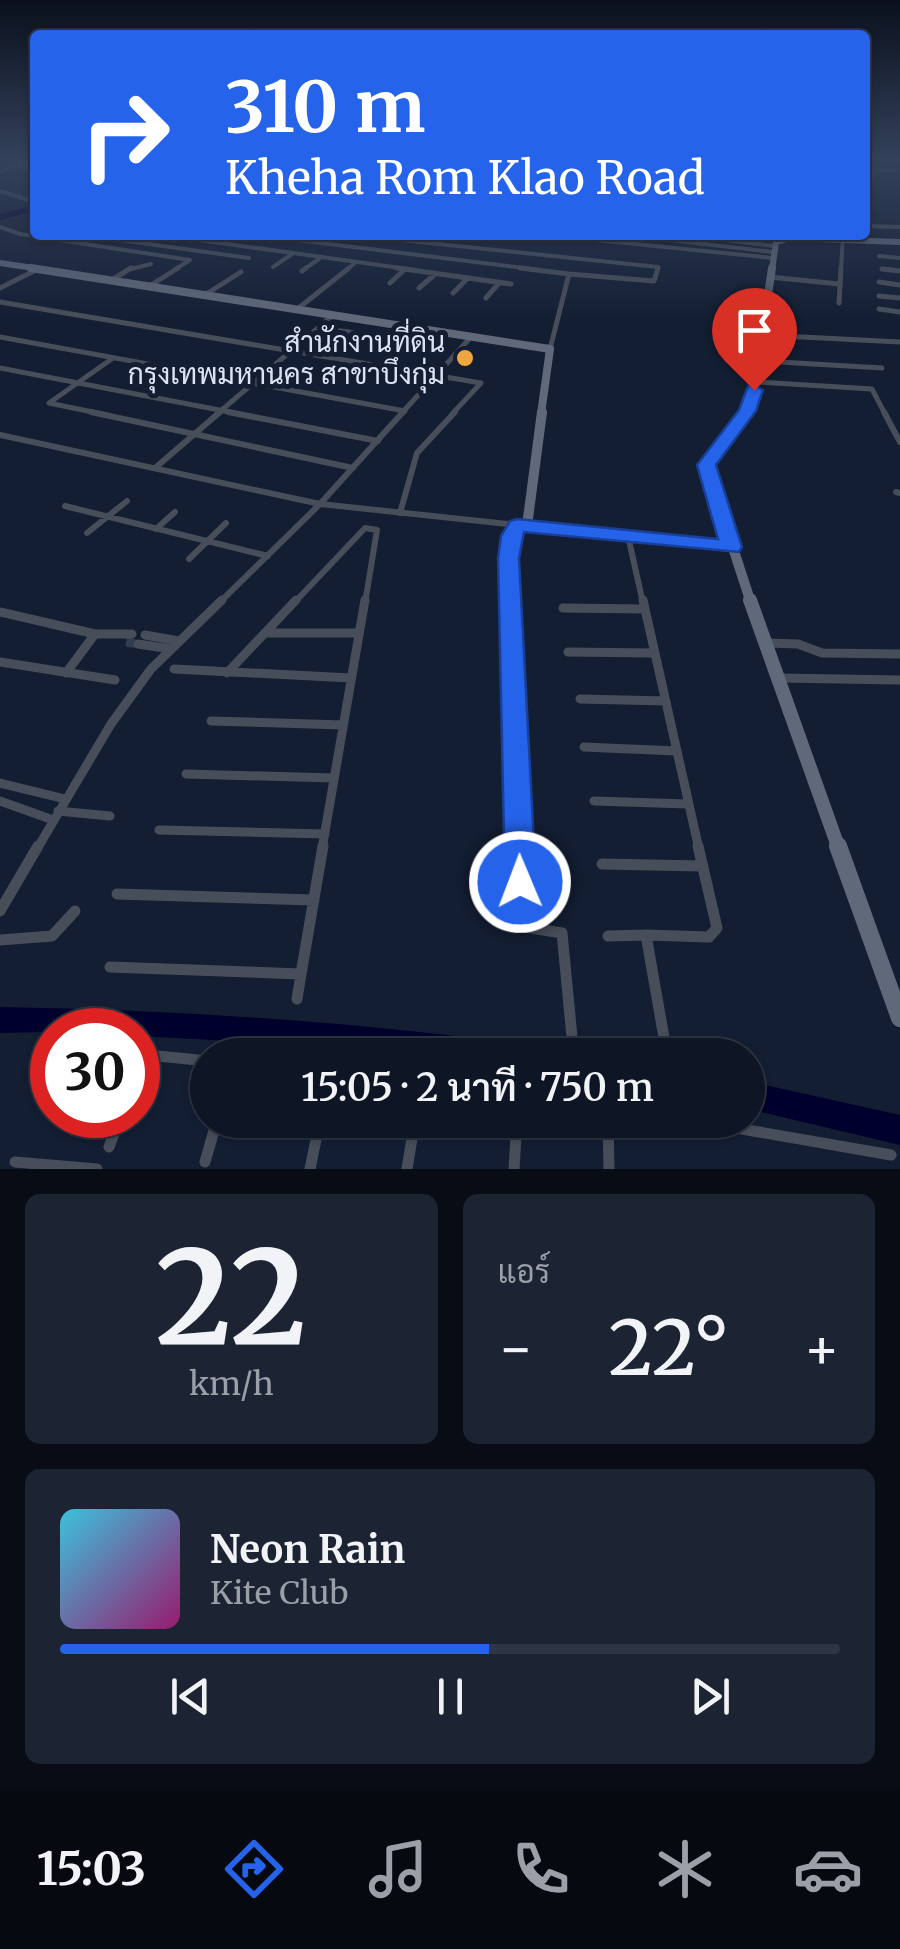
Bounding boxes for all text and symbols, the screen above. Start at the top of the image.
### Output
text: 310 m [225,63,425,151]
icon: right [60,70,190,200]
text: Kheha Rom Klao Road [225,150,705,206]
pin [712,288,797,391]
icon: arrive [727,303,782,358]
place label: สำนักงานที่ดิน กรุงเทพมหานคร สาขาบึงกุ่ม [128,318,445,394]
marker: สำนักงานที่ดิน กรุงเทพมหานคร สาขาบึงกุ่ม [454,347,476,369]
position arrow [468,830,572,934]
speed limit sign: 30 [30,1008,160,1138]
text: 15:05 · 2 นาที · 750 m [301,1064,654,1111]
text: 22 [156,1217,307,1380]
text: แอร์ [498,1252,550,1292]
text: 22° [609,1301,729,1395]
text: − [498,1314,534,1383]
text: + [803,1314,840,1383]
text: km/h [189,1364,274,1404]
text: Neon Rain [210,1526,405,1573]
text: Kite Club [210,1573,348,1613]
icon: previous [163,1669,218,1724]
icon: pause [423,1669,478,1724]
icon: next [683,1669,738,1724]
icon: directions [219,1834,289,1904]
icon: music [363,1834,433,1904]
icon: phone [506,1834,576,1904]
icon: climate [650,1834,720,1904]
icon: car [793,1834,863,1904]
text: 15:03 [37,1841,146,1897]

